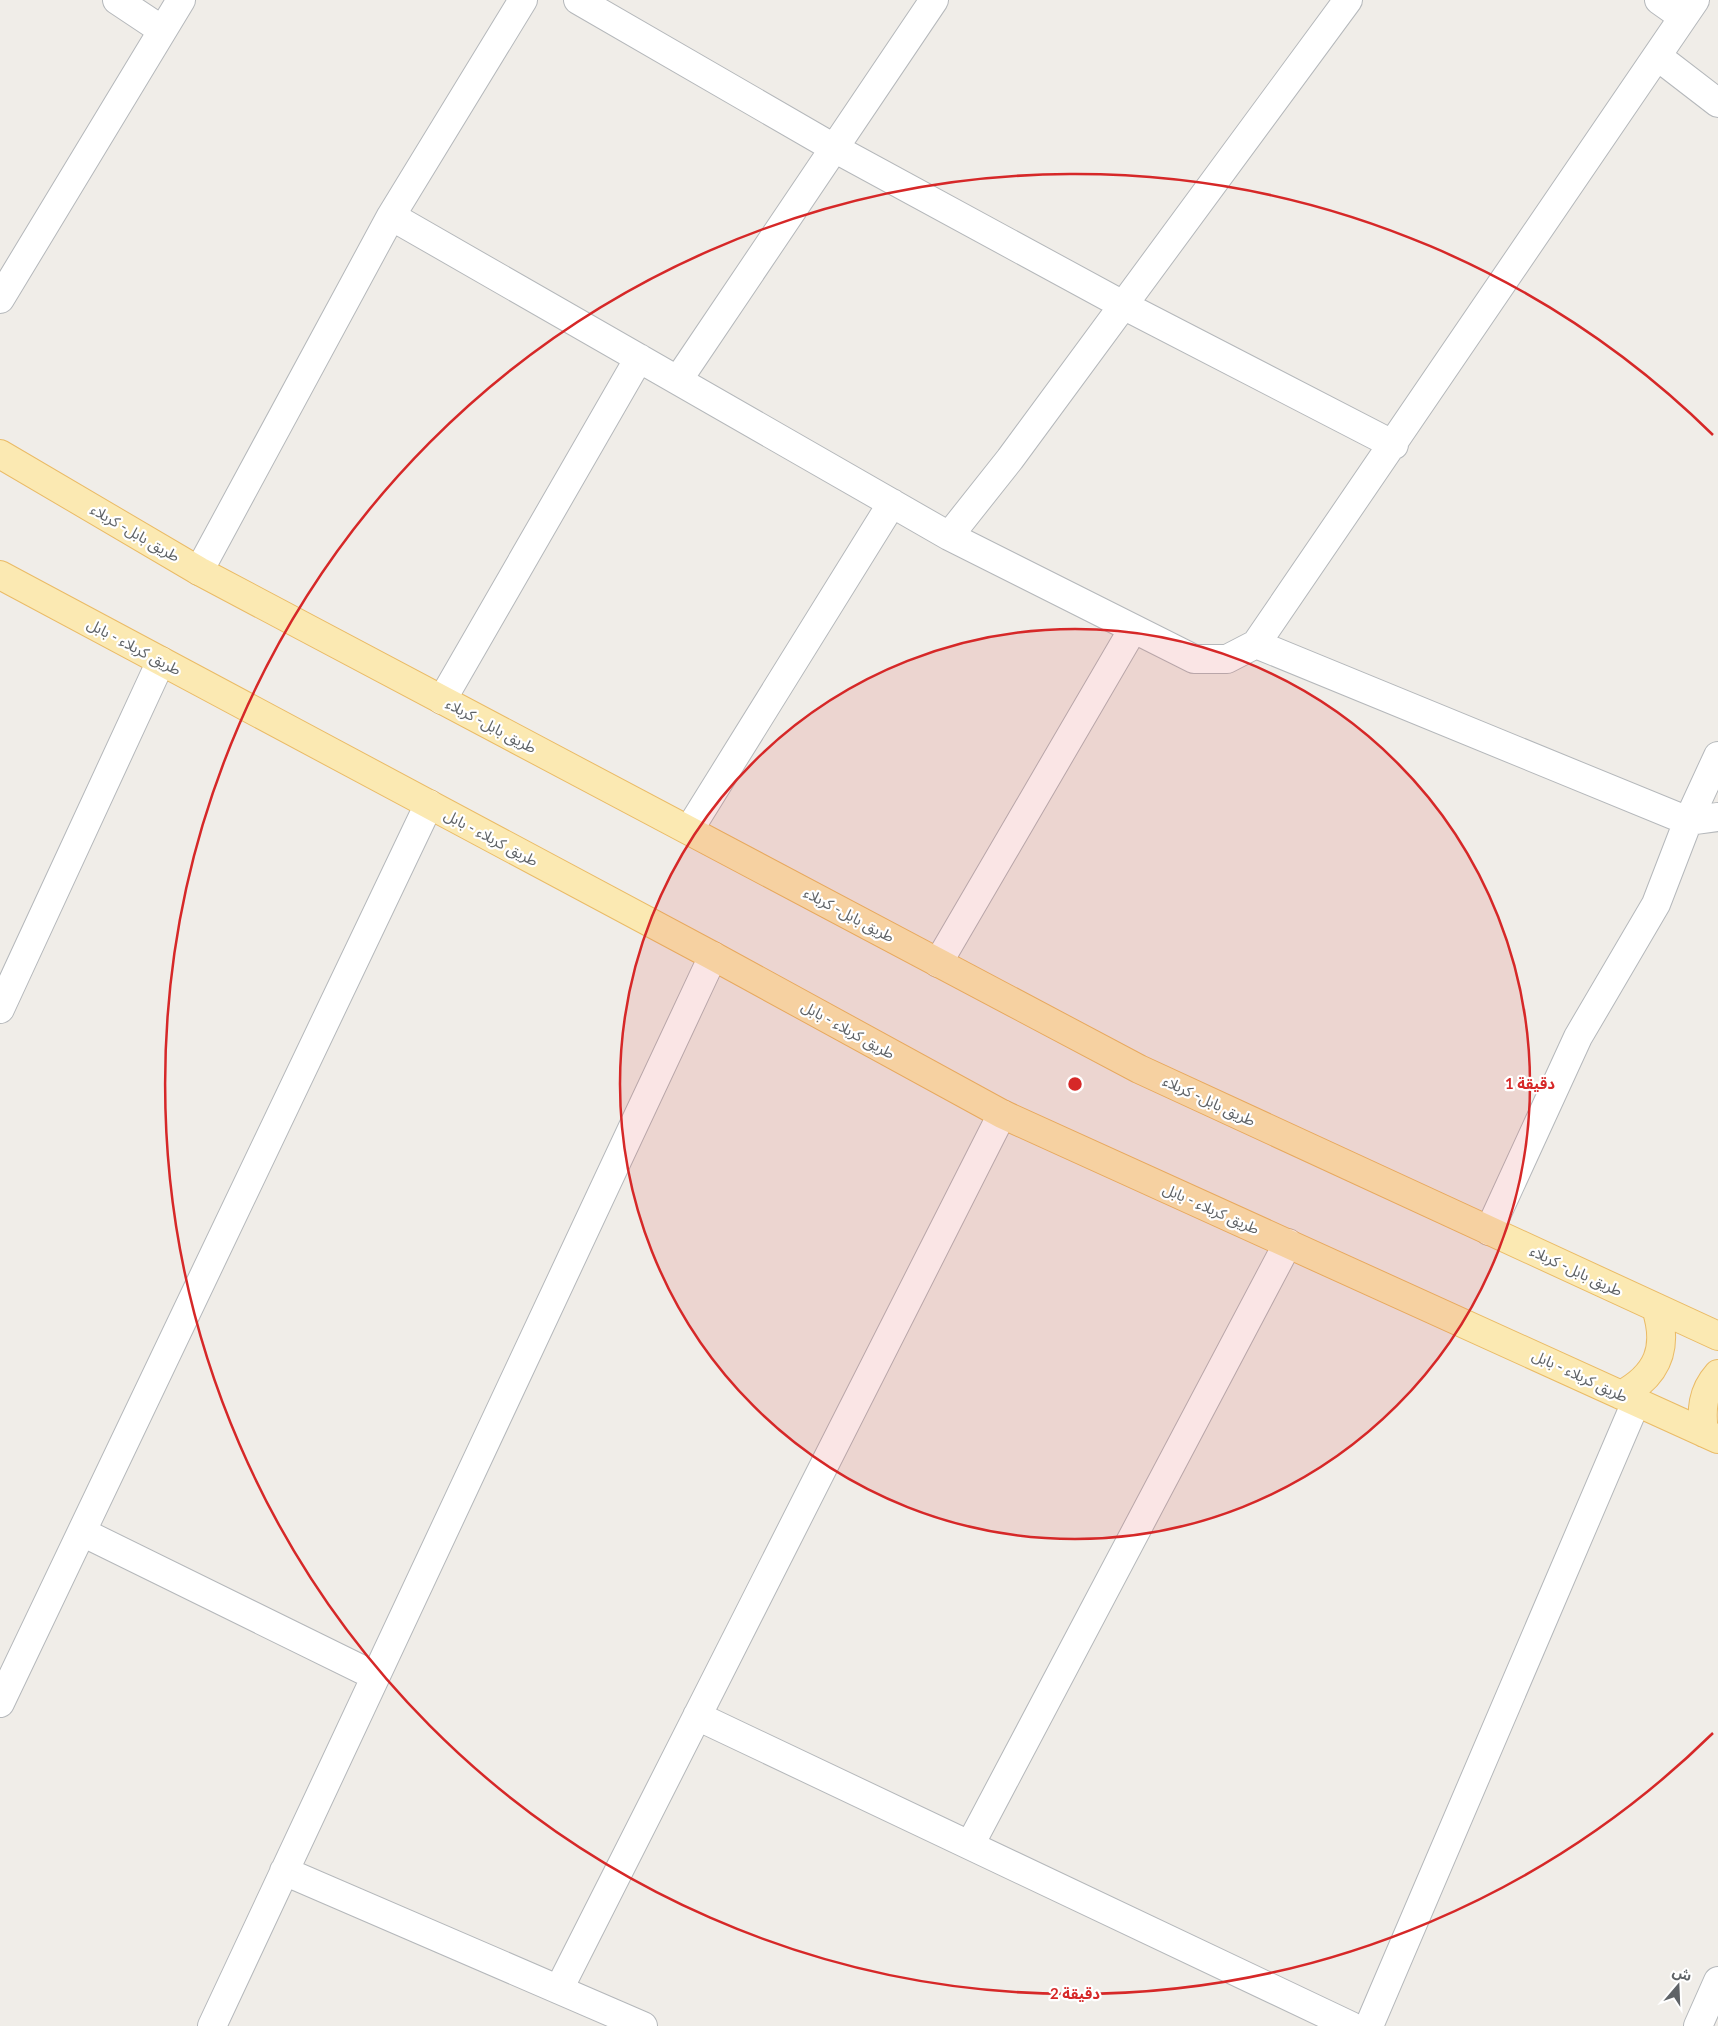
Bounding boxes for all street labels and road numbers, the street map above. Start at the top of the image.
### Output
street label: طريق بابل- كربلاء [87,499,183,567]
street label: طريق كربلاء - بابل [84,614,184,680]
street label: طريق بابل- كربلاء [442,694,540,758]
street label: طريق كربلاء - بابل [441,805,541,871]
street label: طريق بابل- كربلاء [800,883,898,947]
street label: طريق كربلاء - بابل [798,996,898,1064]
street label: طريق بابل- كربلاء [1160,1071,1258,1131]
street label: طريق كربلاء - بابل [1160,1179,1262,1239]
street label: طريق بابل- كربلاء [1527,1241,1625,1301]
street label: طريق كربلاء - بابل [1529,1345,1631,1407]

